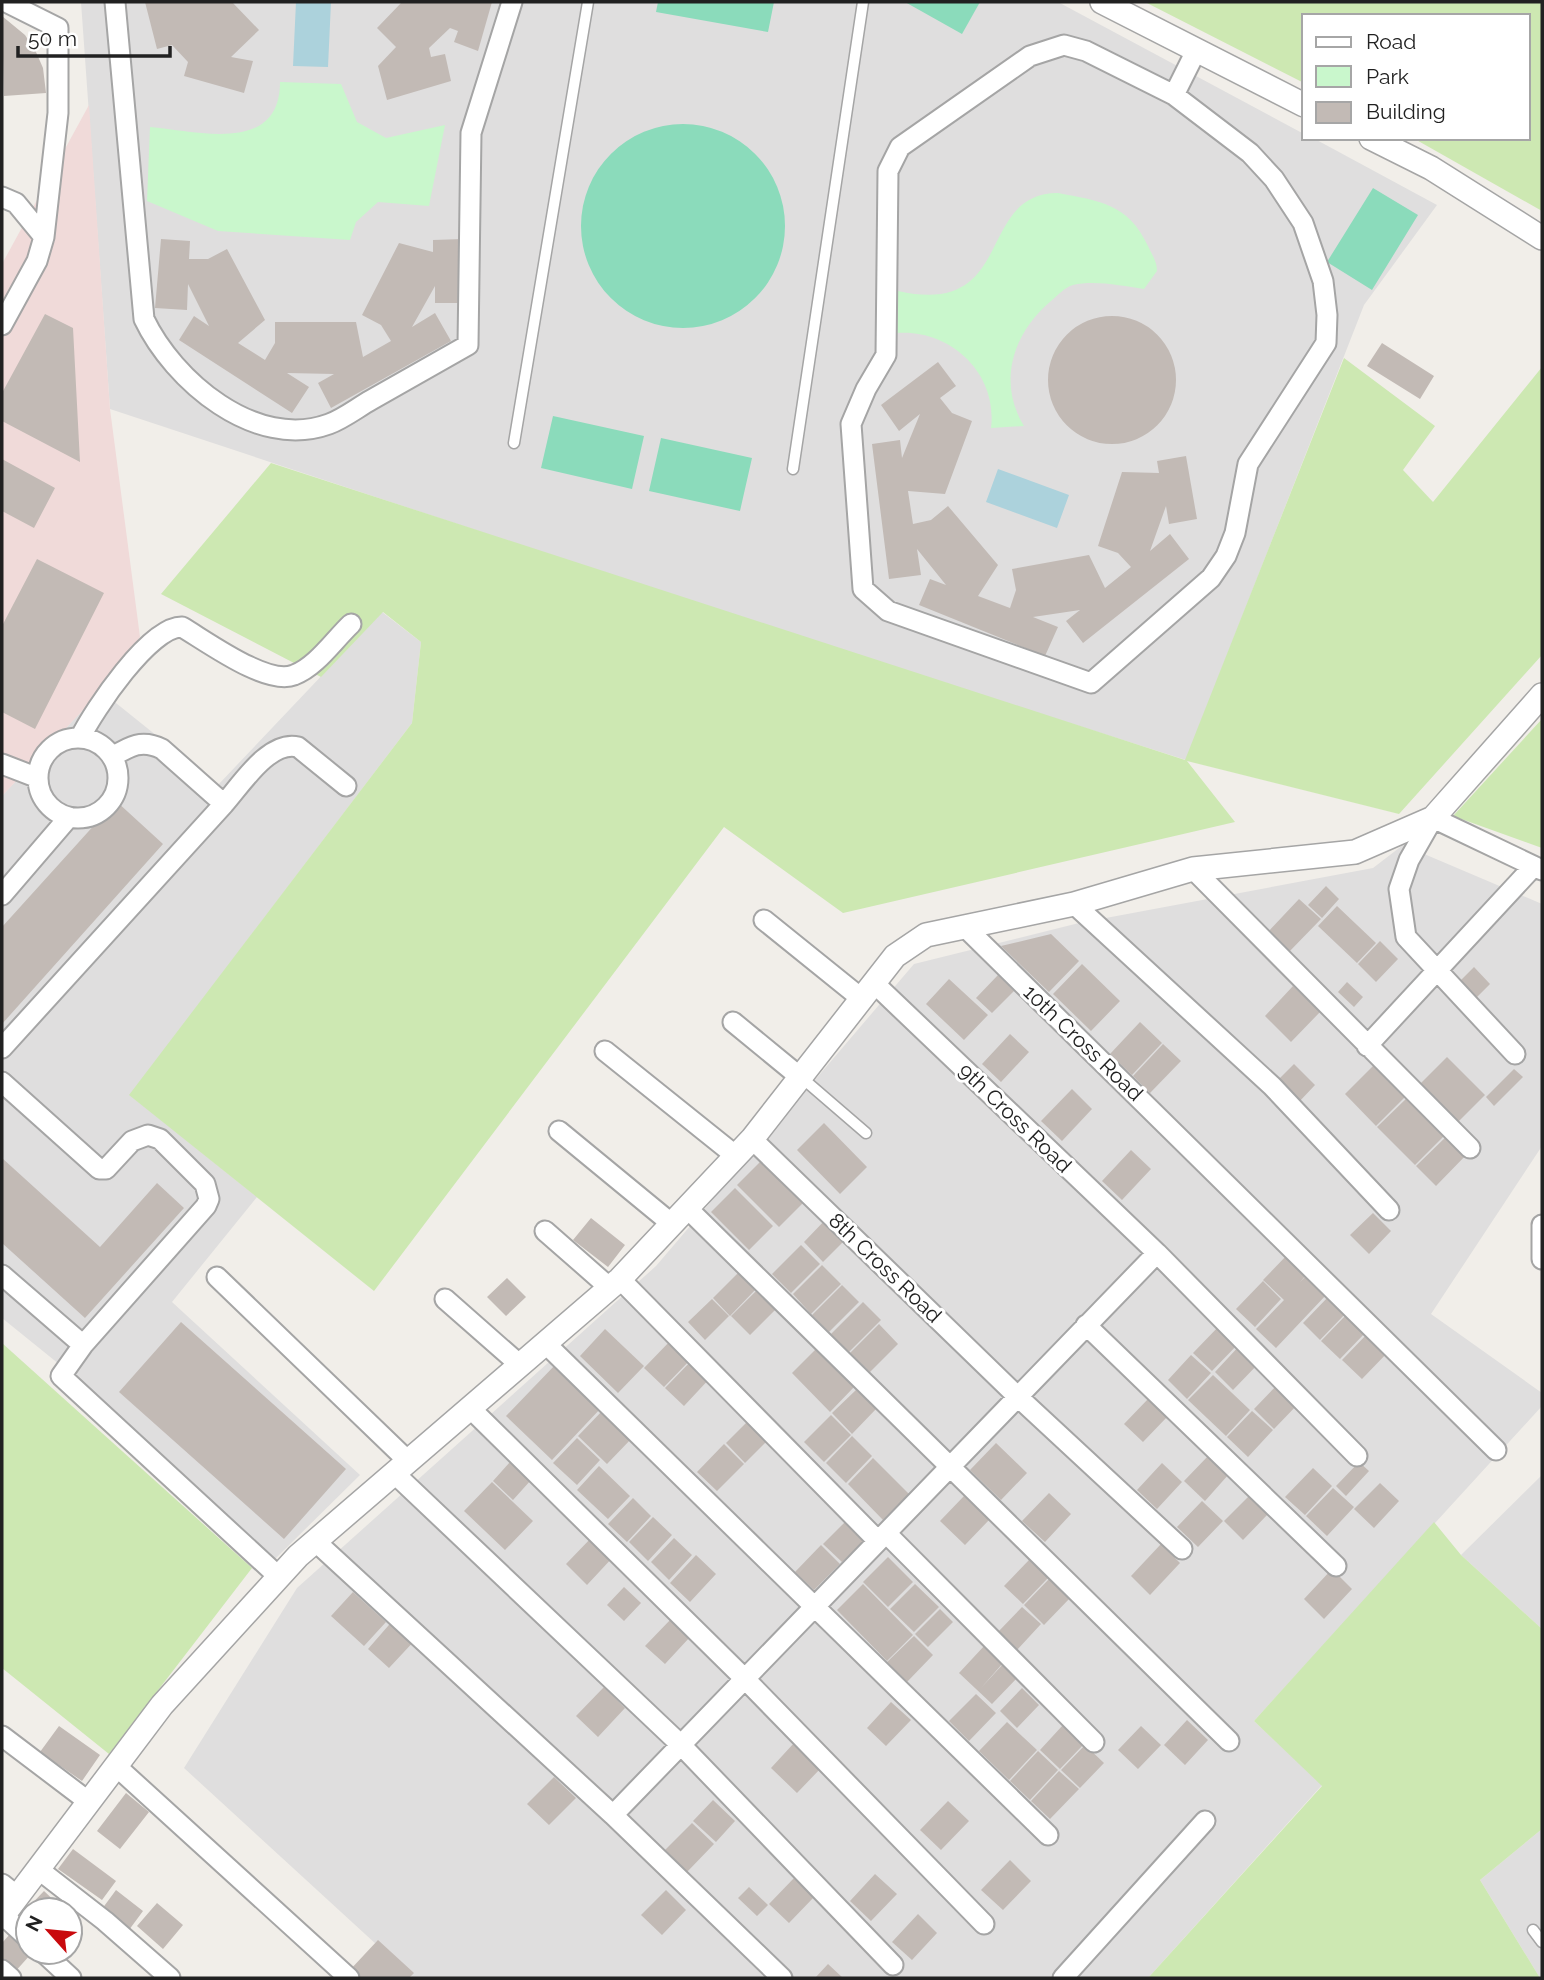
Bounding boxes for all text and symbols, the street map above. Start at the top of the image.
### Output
scale bar [18,14,170,58]
legend [1302,14,1530,140]
text: 50 m [28,26,77,51]
text: Road [1366,29,1416,54]
text: Park [1366,64,1409,89]
text: Building [1366,99,1446,124]
street label: 10th Cross Road [1018,979,1148,1106]
street label: 9th Cross Road [954,1058,1077,1178]
street label: 8th Cross Road [824,1208,947,1328]
north arrow [14,1896,84,1966]
text: N [21,1912,47,1935]

